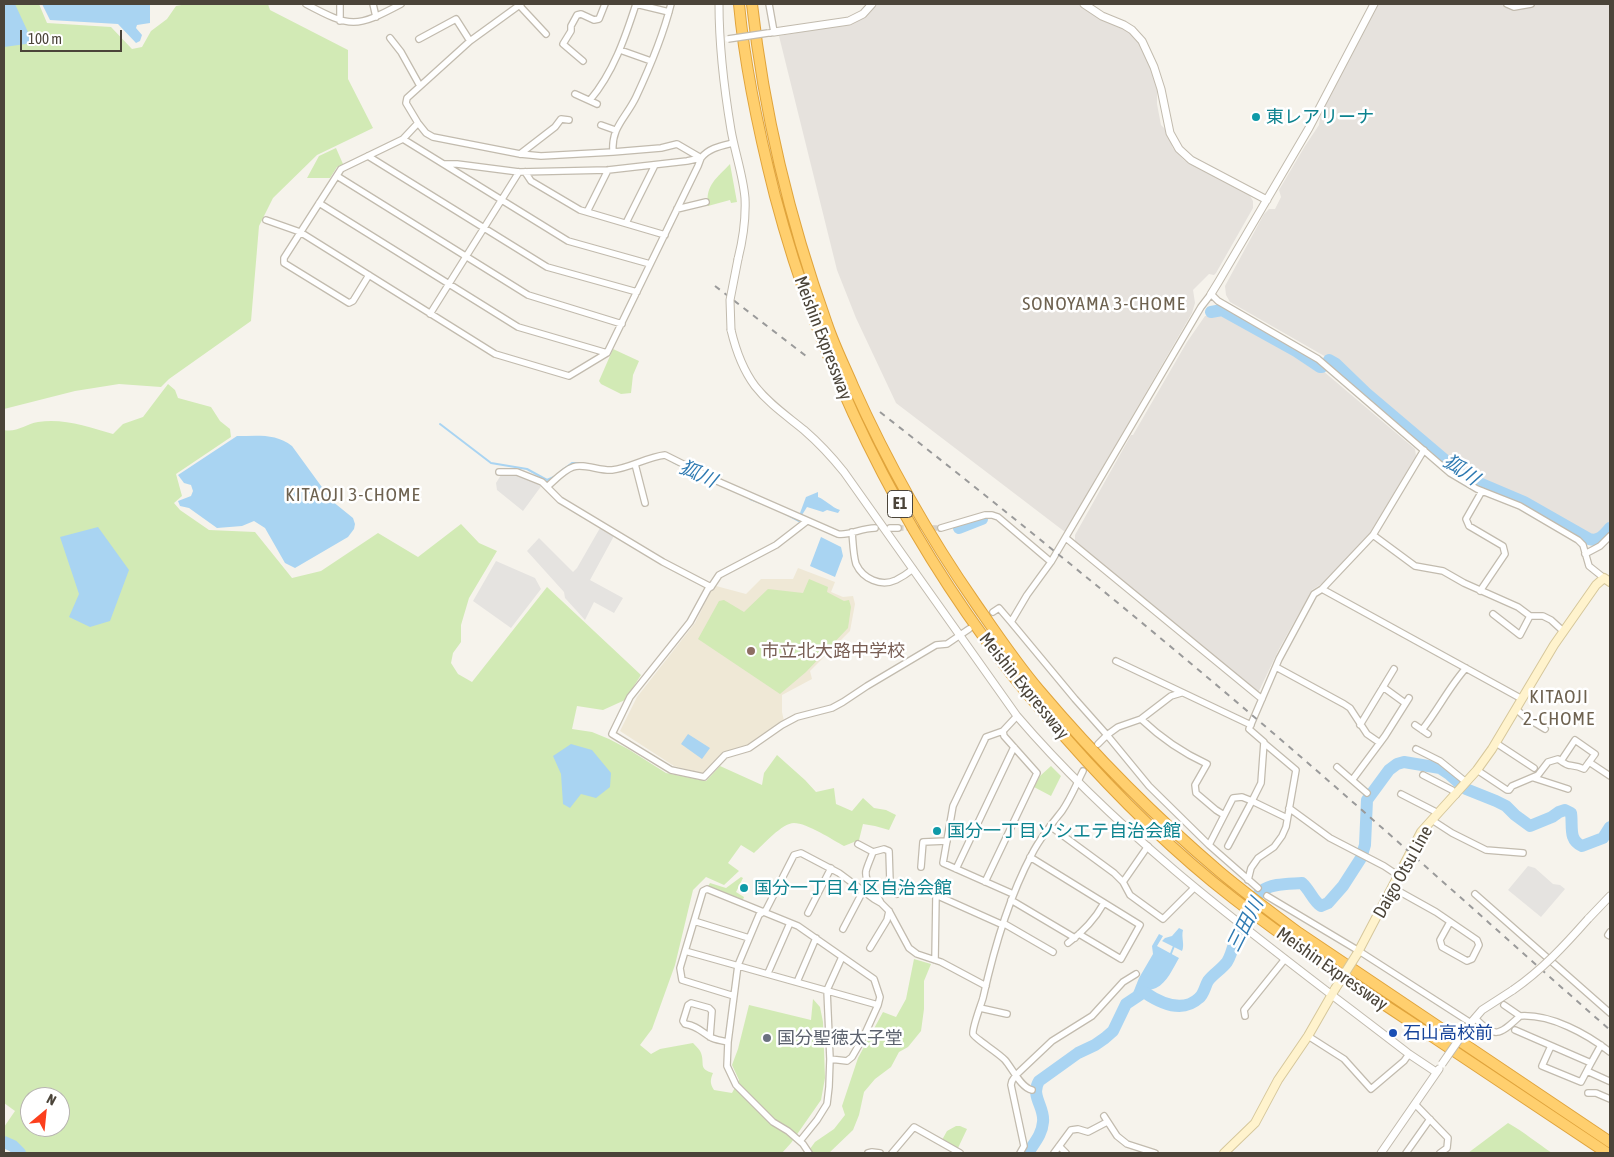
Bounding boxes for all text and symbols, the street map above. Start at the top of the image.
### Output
scale bar [22,20,125,52]
text: 100 m [28,30,62,47]
place label: 東レアリーナ [1266,106,1374,128]
marker: 東レアリーナ [1250,111,1262,123]
street label: Meishin Expressway [789,273,857,403]
district label: SONOYAMA 3-CHOME [1020,293,1188,315]
water label: 狐川 [1439,450,1483,490]
water label: 狐川 [676,456,720,492]
district label: KITAOJI 3-CHOME [283,484,423,506]
road number: E1 [888,490,912,518]
street label: Meishin Expressway [974,628,1074,744]
place label: 市立北大路中学校 [761,640,905,662]
marker: 市立北大路中学校 [745,645,757,657]
district label: KITAOJI 2-CHOME [1522,686,1596,730]
place label: 国分一丁目ソシエテ自治会館 [947,820,1181,842]
street label: Daigo Otsu Line [1369,822,1437,922]
marker: 国分一丁目ソシエテ自治会館 [931,825,943,837]
place label: 国分一丁目４区自治会館 [754,877,952,899]
marker: 国分一丁目４区自治会館 [738,882,750,894]
water label: 三田川 [1222,894,1268,956]
street label: Meishin Expressway [1272,923,1392,1015]
place label: 石山高校前 [1403,1022,1493,1044]
place label: 国分聖徳太子堂 [777,1027,903,1049]
marker: 石山高校前 [1387,1027,1399,1039]
marker: 国分聖徳太子堂 [761,1032,773,1044]
north arrow [20,1087,70,1137]
text: N [44,1091,59,1109]

